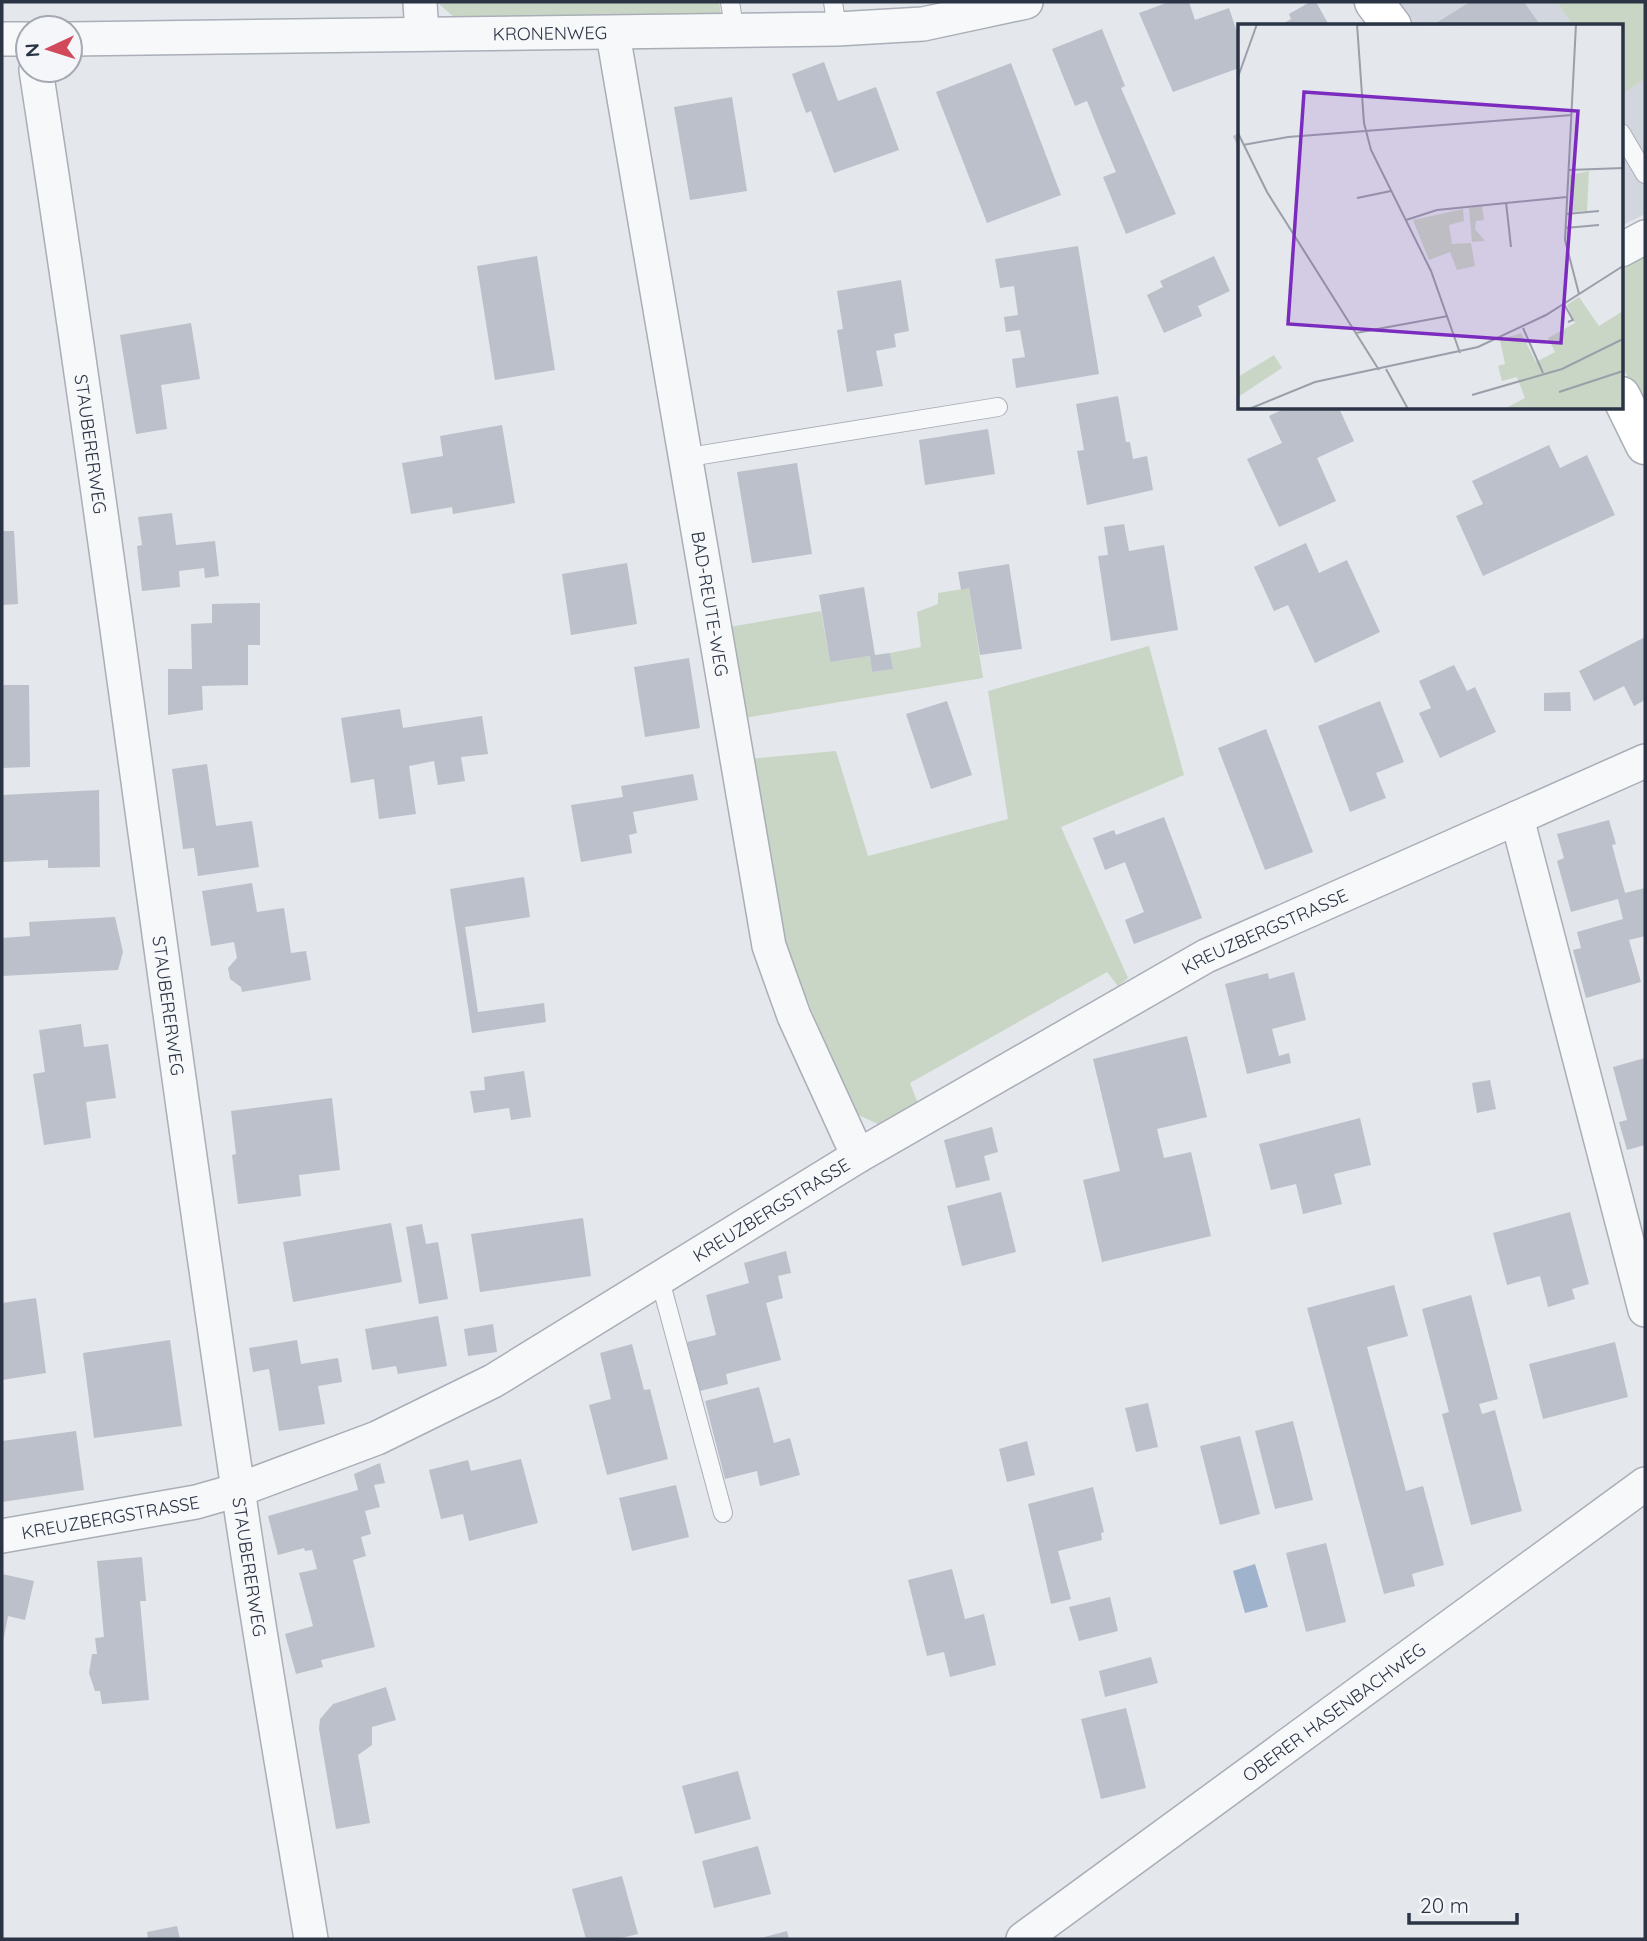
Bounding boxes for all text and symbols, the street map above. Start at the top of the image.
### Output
north arrow [14,14,84,84]
street label: KRONENWEG [493,20,607,45]
inset map [1238,24,1622,410]
text: N [20,42,44,58]
street label: STAUBERERWEG [70,373,112,515]
street label: BAD-REUTE-WEG [687,529,734,678]
street label: KREUZBERGSTRASSE [1177,883,1351,979]
street label: STAUBERERWEG [148,934,190,1077]
street label: KREUZBERGSTRASSE [688,1152,854,1267]
street label: KREUZBERGSTRASSE [19,1490,201,1544]
street label: STAUBERERWEG [228,1496,272,1638]
street label: OBERER HASENBACHWEG [1238,1637,1430,1786]
scale bar [1409,1882,1518,1926]
text: 20 m [1420,1892,1469,1918]

